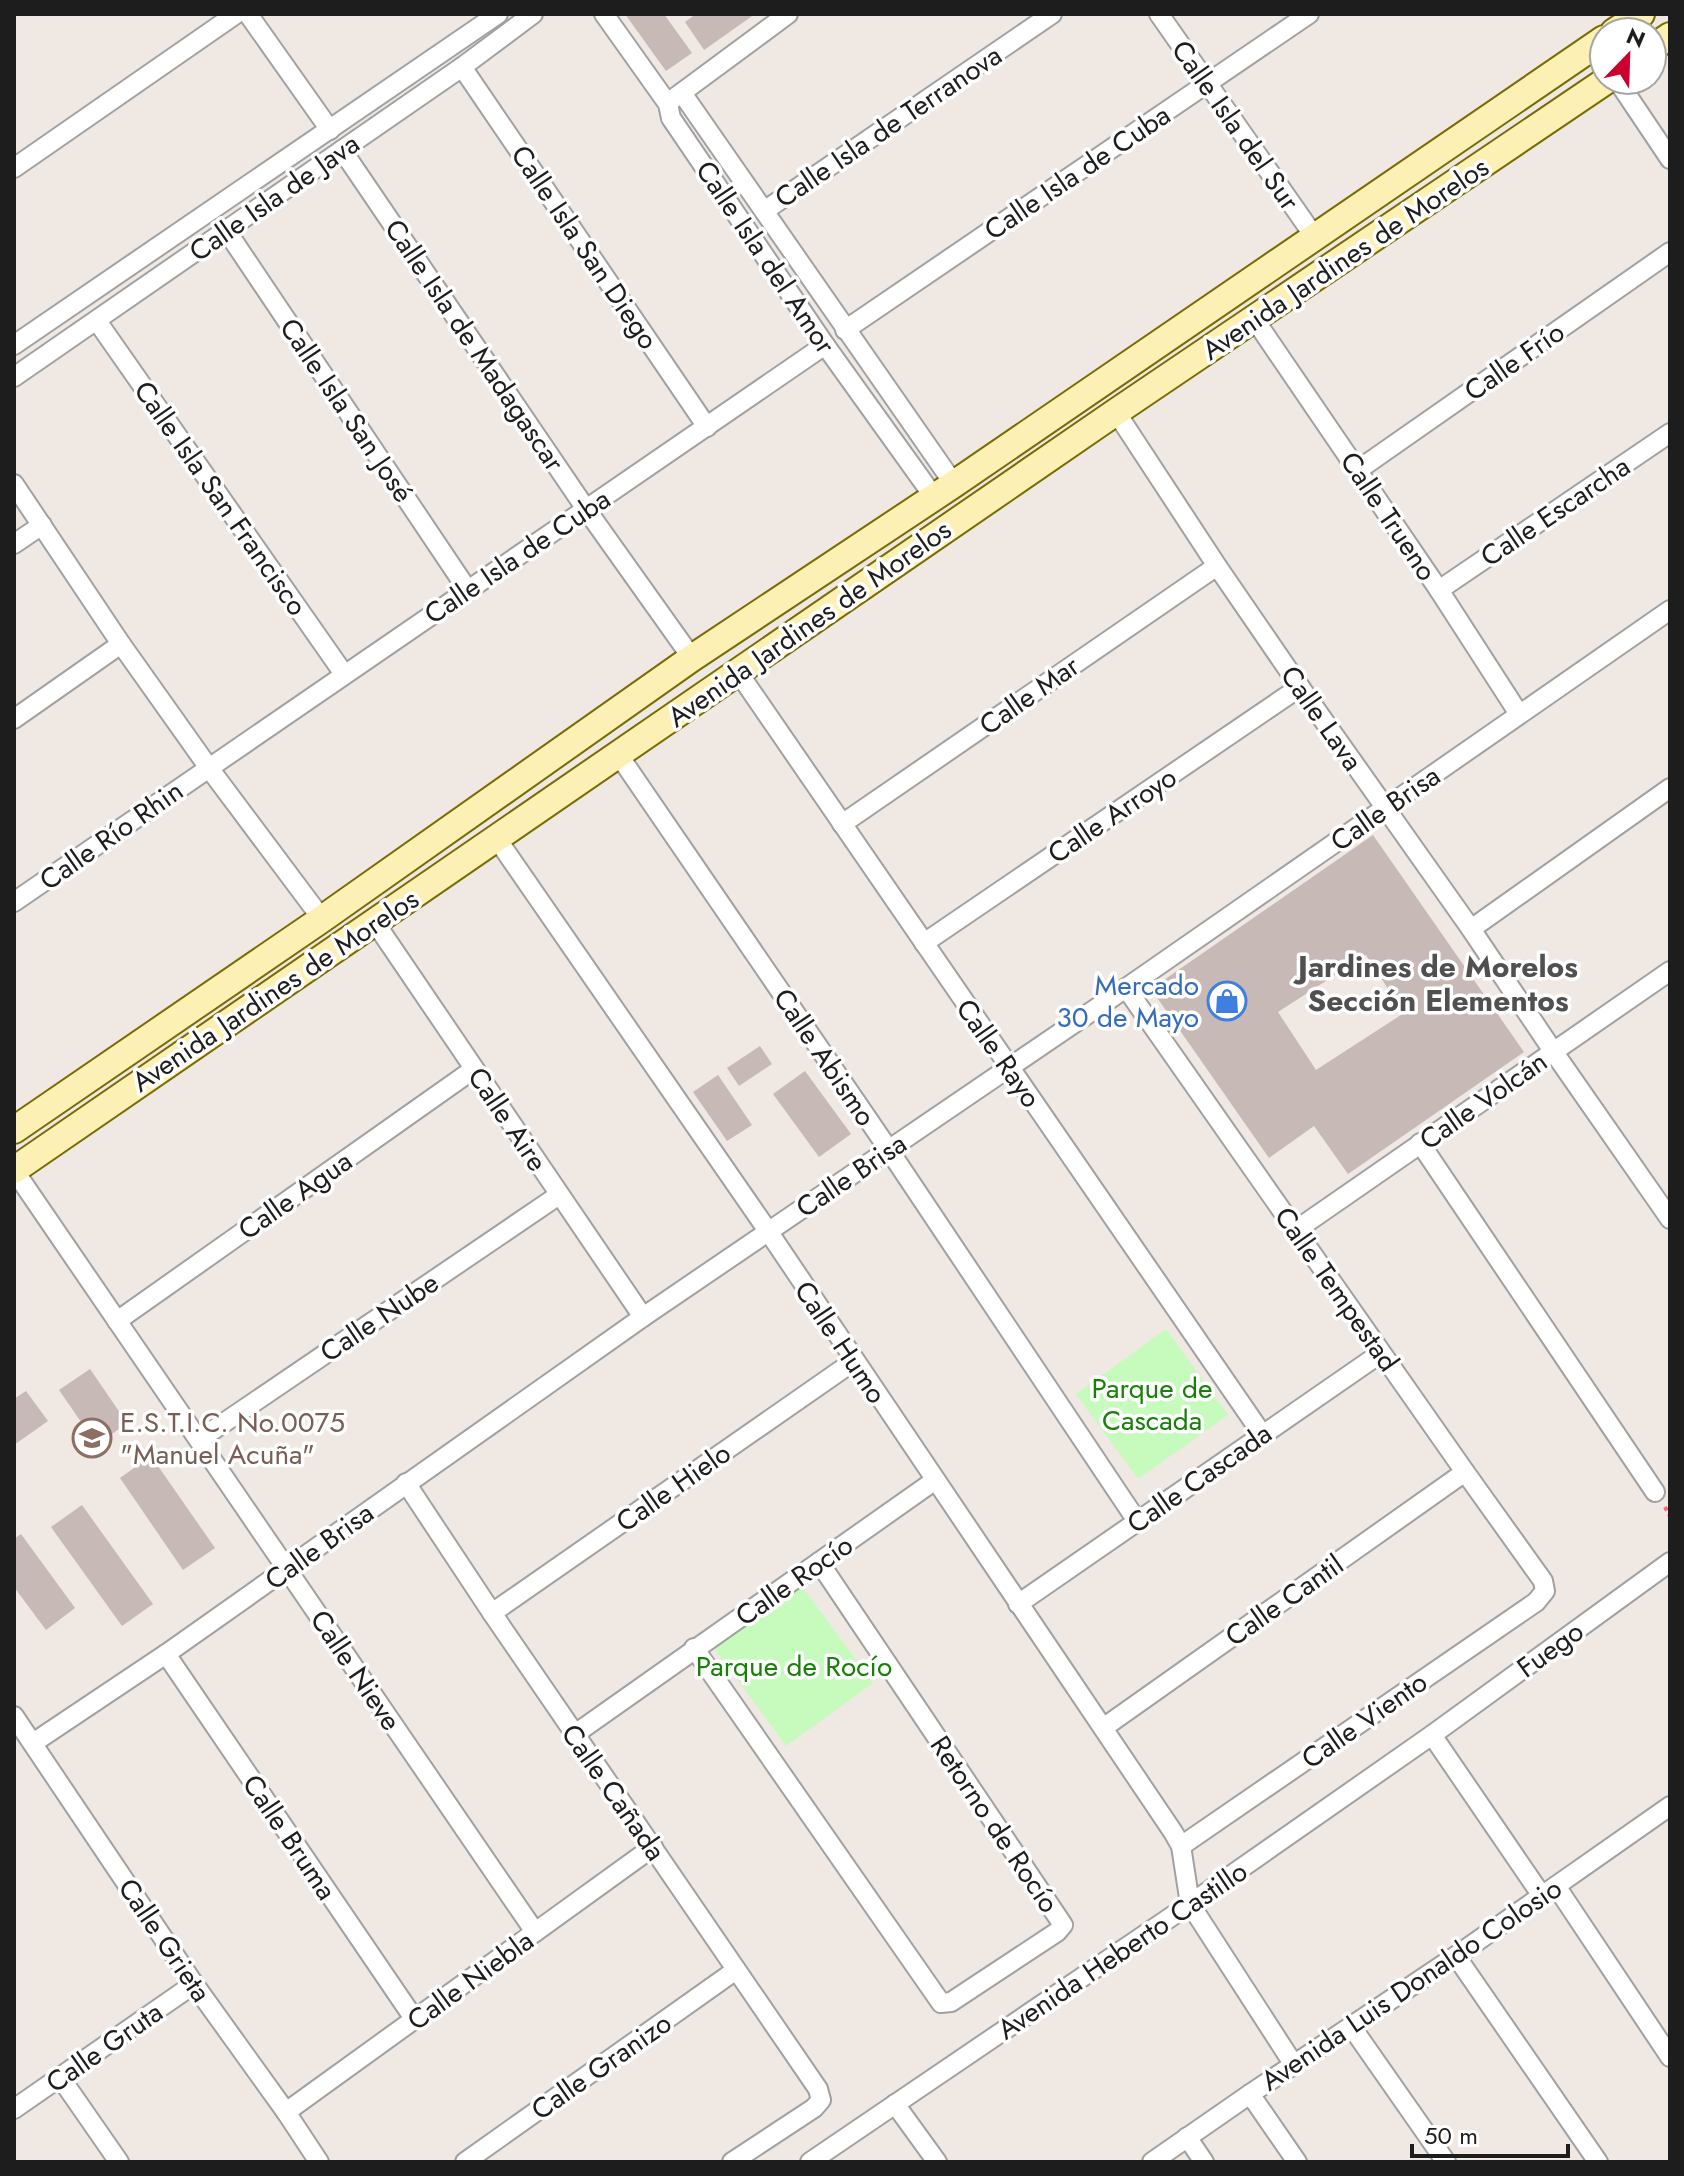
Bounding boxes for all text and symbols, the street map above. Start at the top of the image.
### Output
north arrow [1588,16,1668,96]
text: N [1622,19,1650,56]
street label: Calle Isla del Sur [1162,32,1310,219]
street label: Calle Isla de Terranova [766,35,1010,218]
street label: Calle Isla de Cuba [976,95,1179,250]
street label: Calle Isla de Java [181,123,368,271]
street label: Calle Isla San Diego [501,137,668,358]
street label: Avenida Jardines de Morelos [1194,147,1497,370]
street label: Calle Isla del Amor [686,152,846,362]
street label: Calle Isla de Madagascar [375,211,575,480]
street label: Calle Isla San José [270,310,424,511]
street label: Calle Frío [1456,312,1573,411]
street label: Calle Isla San Francisco [124,372,317,624]
street label: Calle Trueno [1330,444,1447,589]
street label: Calle Escarcha [1472,446,1638,577]
street label: Calle Isla de Cuba [416,479,619,634]
street label: Avenida Jardines de Morelos [659,510,960,737]
street label: Calle Mar [971,646,1088,745]
street label: Calle Lava [1270,657,1373,779]
street label: Calle Brisa [1322,756,1448,861]
street label: Calle Arroyo [1040,757,1185,874]
street label: Calle Río Rhin [31,771,192,900]
street label: Avenida Jardines de Morelos [124,879,427,1102]
district label: Jardines de Morelos Sección Elementos [1293,945,1578,1022]
place label: Mercado 30 de Mayo [1057,965,1199,1038]
street label: Calle Abismo [763,980,886,1134]
shop icon: Mercado 30 de Mayo [1206,980,1248,1022]
street label: Calle Rayo [946,991,1051,1116]
street label: Calle Volcán [1411,1041,1556,1160]
street label: Calle Aire [458,1059,557,1180]
street label: Calle Brisa [788,1123,915,1228]
street label: Calle Agua [230,1141,361,1250]
street label: Calle Tempestad [1265,1199,1409,1380]
street label: Calle Nube [312,1263,447,1372]
street label: Calle Humo [784,1273,897,1412]
park label: Parque de Cascada [1091,1368,1213,1441]
place label: E.S.T.I.C. No.0075 "Manuel Acuña" [120,1402,345,1475]
street label: Calle Cascada [1118,1413,1280,1544]
school or university icon: E.S.T.I.C. No.0075 "Manuel Acuña" [71,1417,113,1459]
street label: Calle Hielo [608,1433,739,1542]
street label: Calle Brisa [256,1493,382,1600]
street label: Calle Rocío [727,1525,861,1636]
street label: Calle Cantil [1217,1545,1352,1656]
street label: Calle Nieve [300,1602,411,1739]
street label: Fuego [1508,1611,1592,1688]
park label: Parque de Rocío [696,1646,892,1687]
street label: Calle Viento [1293,1662,1436,1779]
street label: Calle Cañada [551,1716,676,1869]
street label: Retorno de Rocío [920,1728,1069,1921]
street label: Calle Bruma [232,1766,347,1908]
street label: Avenida Heberto Castillo [989,1851,1256,2050]
street label: Avenida Luis Donaldo Colosio [1252,1868,1570,2101]
street label: Calle Grieta [108,1870,221,2010]
street label: Calle Niebla [399,1920,542,2040]
street label: Calle Gruta [37,1992,171,2103]
street label: Calle Granizo [523,2003,680,2130]
scale bar [1412,2108,1568,2158]
text: 50 m [1424,2118,1478,2153]

